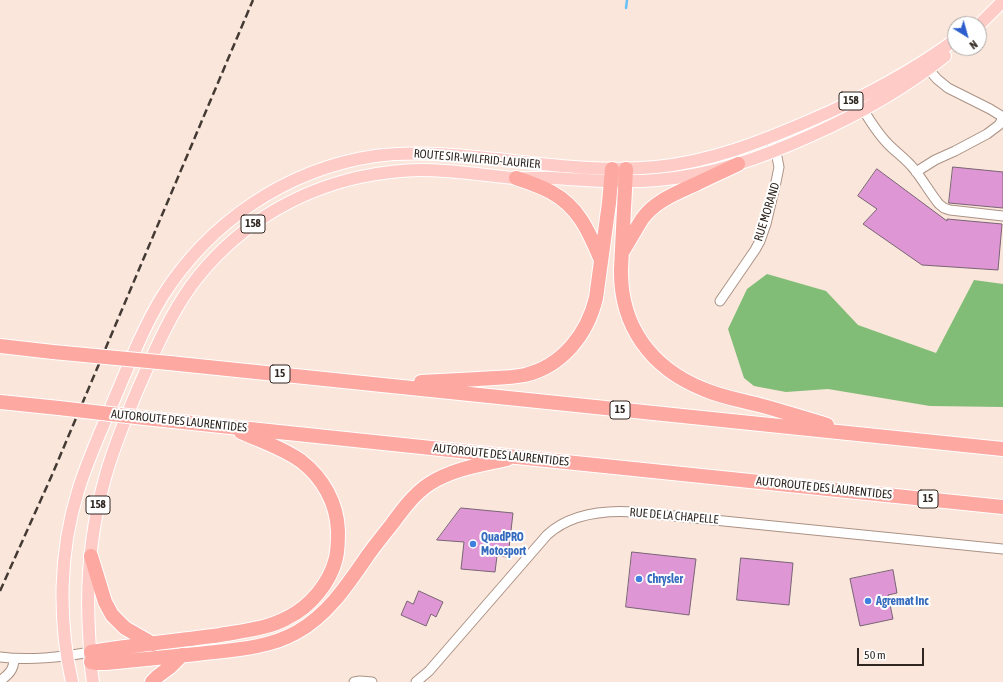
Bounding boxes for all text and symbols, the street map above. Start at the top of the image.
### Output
north arrow [947,16,987,56]
text: N [967,38,980,52]
road number: 158 [839,92,863,110]
street label: ROUTE SIR-WILFRID-LAURIER [413,146,541,172]
street label: RUE MORAND [751,181,783,243]
road number: 158 [241,215,265,233]
road number: 15 [270,365,290,383]
road number: 15 [610,401,630,419]
street label: AUTOROUTE DES LAURENTIDES [110,407,248,435]
street label: AUTOROUTE DES LAURENTIDES [432,441,570,469]
street label: AUTOROUTE DES LAURENTIDES [755,474,893,502]
road number: 15 [918,490,938,508]
road number: 158 [86,496,110,514]
street label: RUE DE LA CHAPELLE [629,505,719,527]
place label: QuadPRO Motosport [481,530,526,558]
marker: QuadPRO Motosport [468,539,478,549]
place label: Chrysler [647,572,683,586]
marker: Chrysler [634,574,644,584]
place label: Agremat Inc [876,594,929,608]
marker: Agremat Inc [863,596,873,606]
scale bar [859,640,926,666]
text: 50 m [864,648,886,662]

